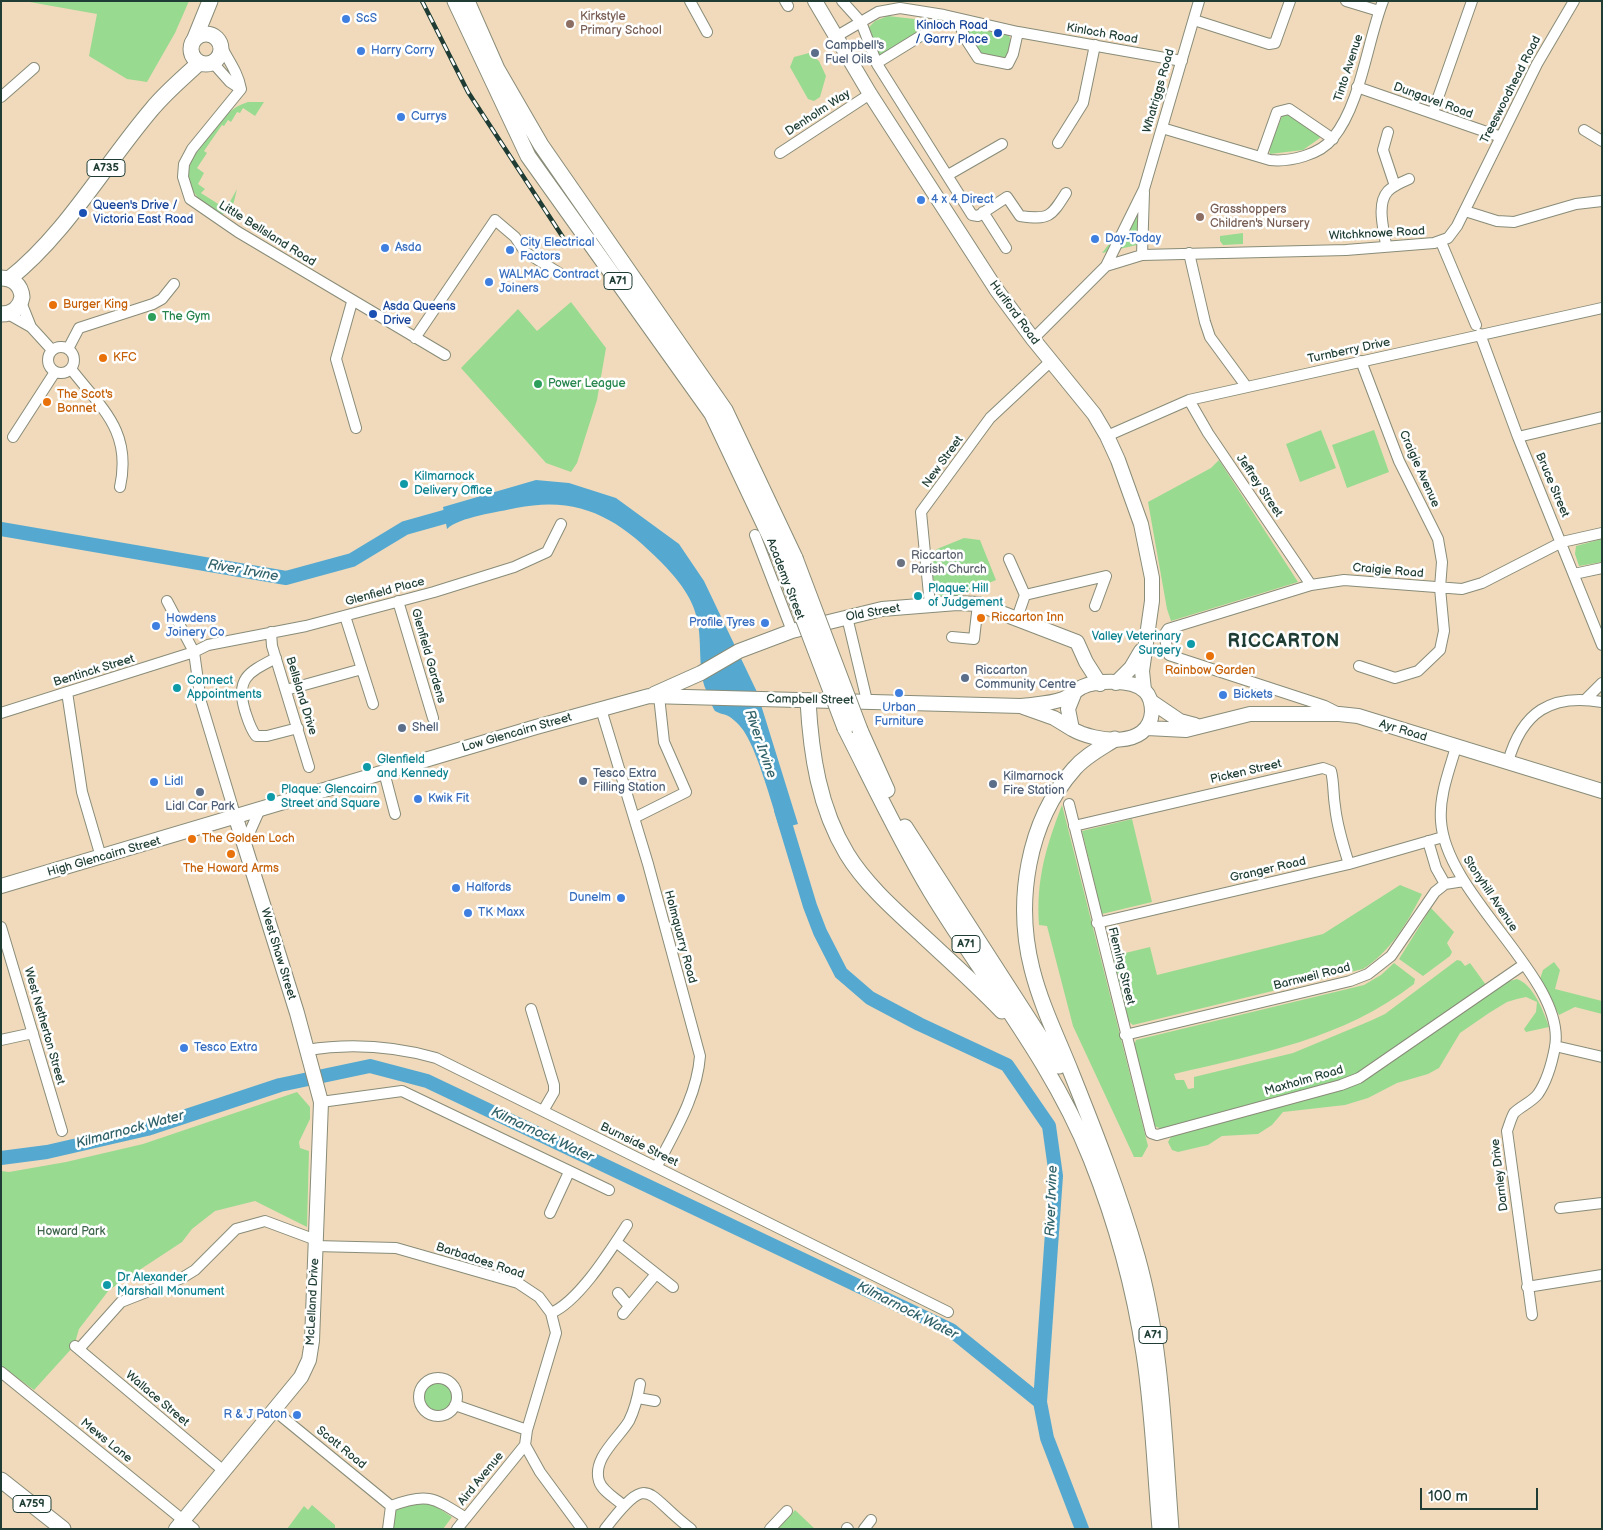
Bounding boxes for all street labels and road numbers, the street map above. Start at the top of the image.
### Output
street label: Kinloch Road [1065,21,1139,47]
street label: Tinto Avenue [1331,33,1367,103]
street label: Treeswoodhead Road [1478,34,1544,146]
street label: Whatriggs Road [1140,47,1178,135]
street label: Dungavel Road [1391,80,1475,122]
street label: Denholm Way [783,87,853,139]
road number: A735 [87,160,125,177]
street label: Little Bellsland Road [216,198,318,270]
street label: Witchknowe Road [1329,224,1425,244]
road number: A71 [604,272,632,290]
street label: Hurlford Road [986,278,1042,348]
street label: Turnberry Drive [1306,335,1392,367]
street label: Craigie Avenue [1396,428,1442,510]
street label: New Street [919,433,967,491]
street label: Bruce Street [1532,450,1572,520]
street label: Jeffrey Street [1233,452,1285,520]
street label: Academy Street [763,536,807,622]
street label: Craigie Road [1352,561,1424,581]
street label: Glenfield Place [344,574,426,610]
street label: Old Street [845,601,901,625]
street label: Glenfield Gardens [408,607,448,705]
street label: Bentinck Street [52,652,136,690]
street label: Bellsland Drive [282,655,320,737]
street label: Campbell Street [766,692,854,708]
street label: Low Glencairn Street [461,710,573,756]
street label: Ayr Road [1377,717,1429,745]
street label: Picken Street [1209,757,1283,787]
street label: High Glencairn Street [46,834,162,880]
street label: Granger Road [1229,854,1307,886]
street label: Stonyhill Avenue [1459,854,1521,934]
street label: Holmquarry Road [661,889,699,985]
street label: West Shaw Street [257,906,299,1002]
street label: Fleming Street [1104,926,1138,1006]
road number: A71 [952,936,980,952]
street label: Barnweil Road [1272,960,1352,994]
street label: West Netherton Street [20,966,68,1086]
street label: Maxholm Road [1263,1063,1345,1099]
street label: Burnside Street [598,1120,680,1170]
street label: Darnley Drive [1488,1138,1512,1212]
street label: Barbadoes Road [434,1240,526,1282]
street label: McLelland Drive [304,1258,322,1346]
road number: A71 [1139,1326,1167,1344]
street label: Wallace Street [122,1368,192,1430]
street label: Mews Lane [77,1416,135,1466]
street label: Scott Road [313,1424,369,1472]
street label: Aird Avenue [455,1449,507,1509]
road number: A759 [13,1496,51,1512]

